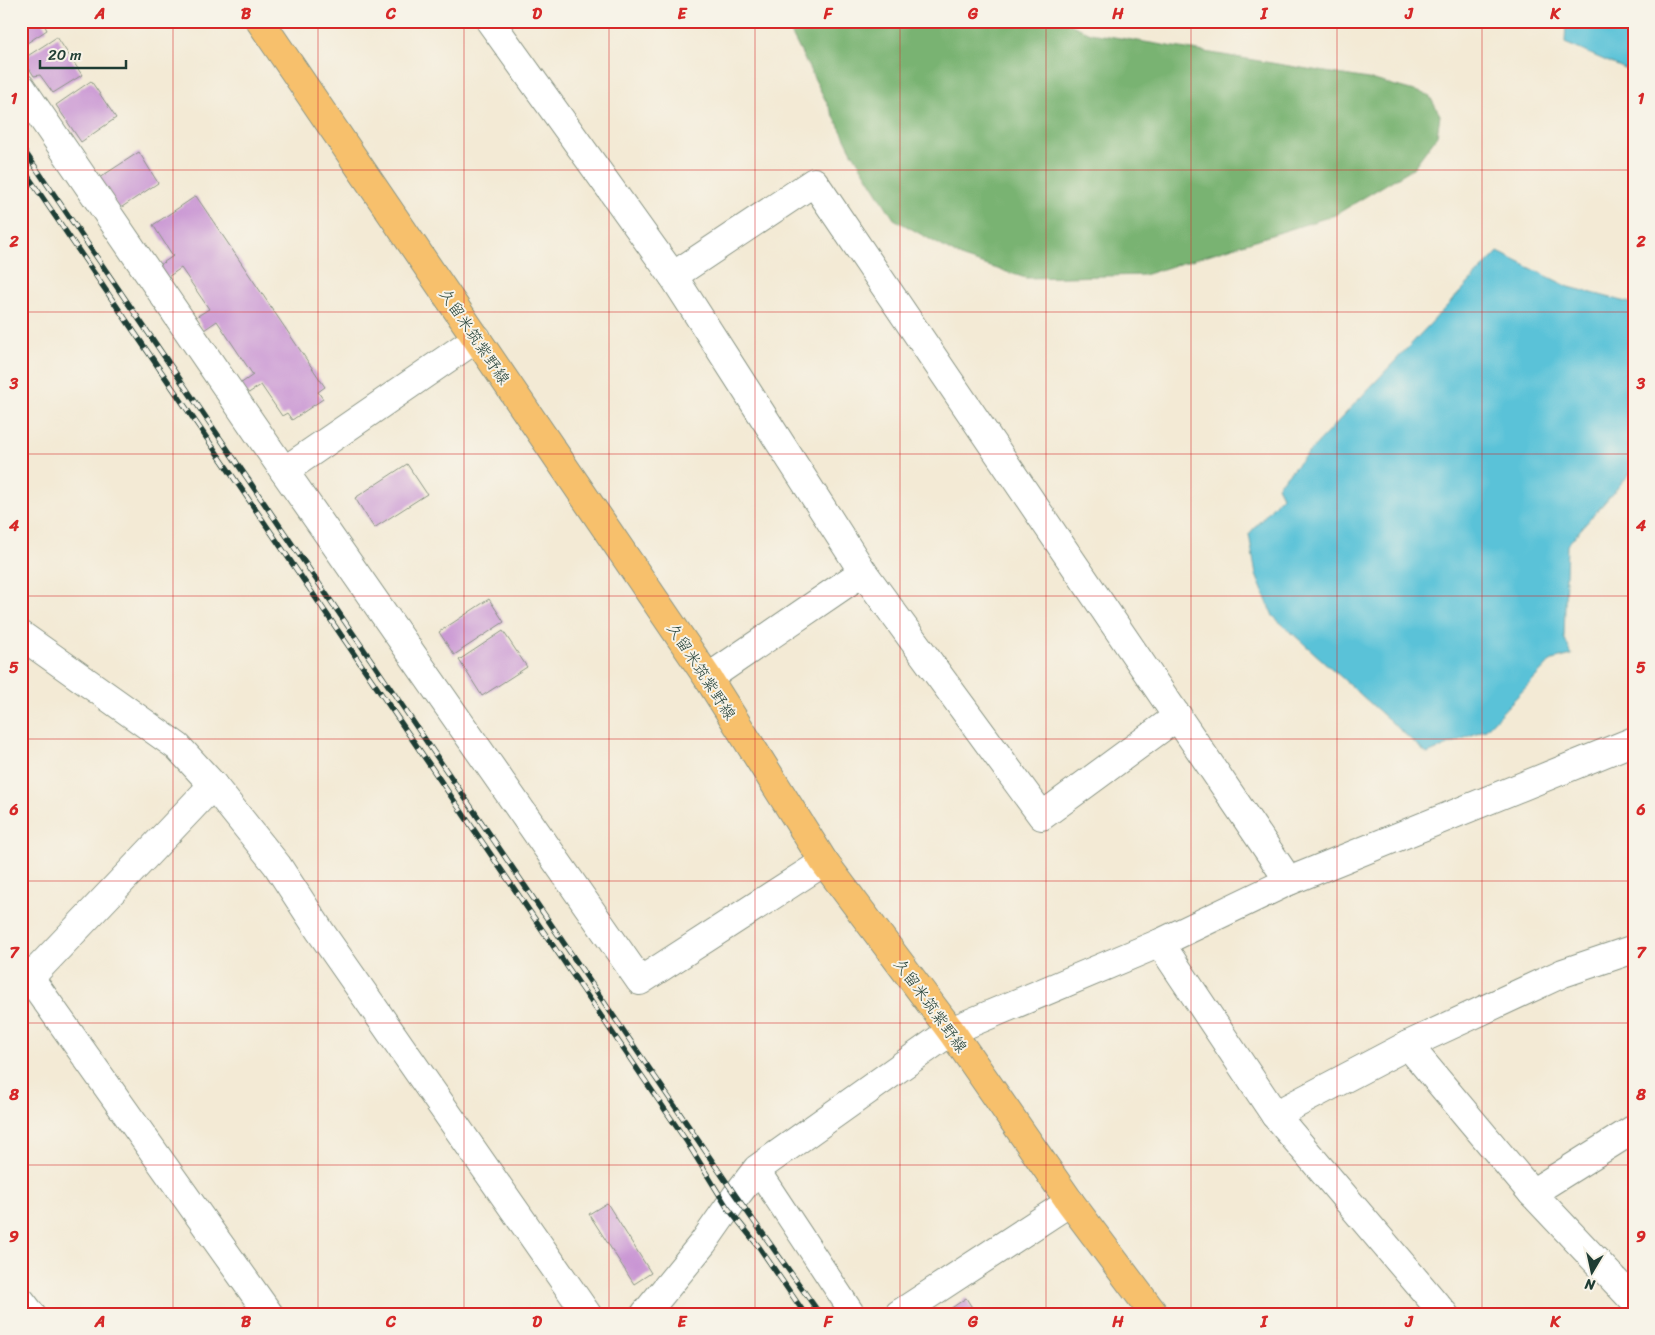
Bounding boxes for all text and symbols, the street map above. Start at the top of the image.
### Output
text: A [94,0,105,28]
text: B [241,0,252,28]
text: C [385,0,397,28]
text: D [532,0,542,28]
text: E [678,0,688,28]
text: F [823,0,834,28]
text: G [967,0,979,28]
text: H [1111,0,1124,28]
text: I [1260,0,1269,28]
text: J [1404,0,1414,28]
text: K [1549,0,1561,28]
scale bar [40,38,126,70]
text: 20 m [48,42,82,68]
text: 1 [11,84,18,113]
text: 1 [1638,84,1645,113]
text: 2 [8,227,19,256]
text: 2 [1635,227,1646,256]
street label: 久留米筑紫野線 [431,282,518,391]
text: 3 [9,369,19,398]
text: 3 [1636,369,1646,398]
text: 4 [8,511,19,540]
text: 4 [1635,511,1646,540]
street label: 久留米筑紫野線 [659,616,744,726]
text: 5 [9,653,19,682]
text: 5 [1636,653,1646,682]
text: 6 [8,795,19,824]
text: 6 [1635,795,1646,824]
text: 7 [9,938,20,967]
text: 7 [1636,938,1647,967]
street label: 久留米筑紫野線 [886,951,975,1059]
text: 8 [8,1080,19,1109]
text: 8 [1635,1080,1646,1109]
text: 9 [9,1222,19,1251]
text: 9 [1636,1222,1646,1251]
north arrow [1568,1248,1618,1298]
text: N [1583,1271,1598,1298]
text: A [94,1307,105,1335]
text: B [241,1307,252,1335]
text: C [385,1307,397,1335]
text: D [532,1307,542,1335]
text: E [678,1307,688,1335]
text: F [823,1307,834,1335]
text: G [967,1307,979,1335]
text: H [1111,1307,1124,1335]
text: I [1260,1307,1269,1335]
text: J [1404,1307,1414,1335]
text: K [1549,1307,1561,1335]

